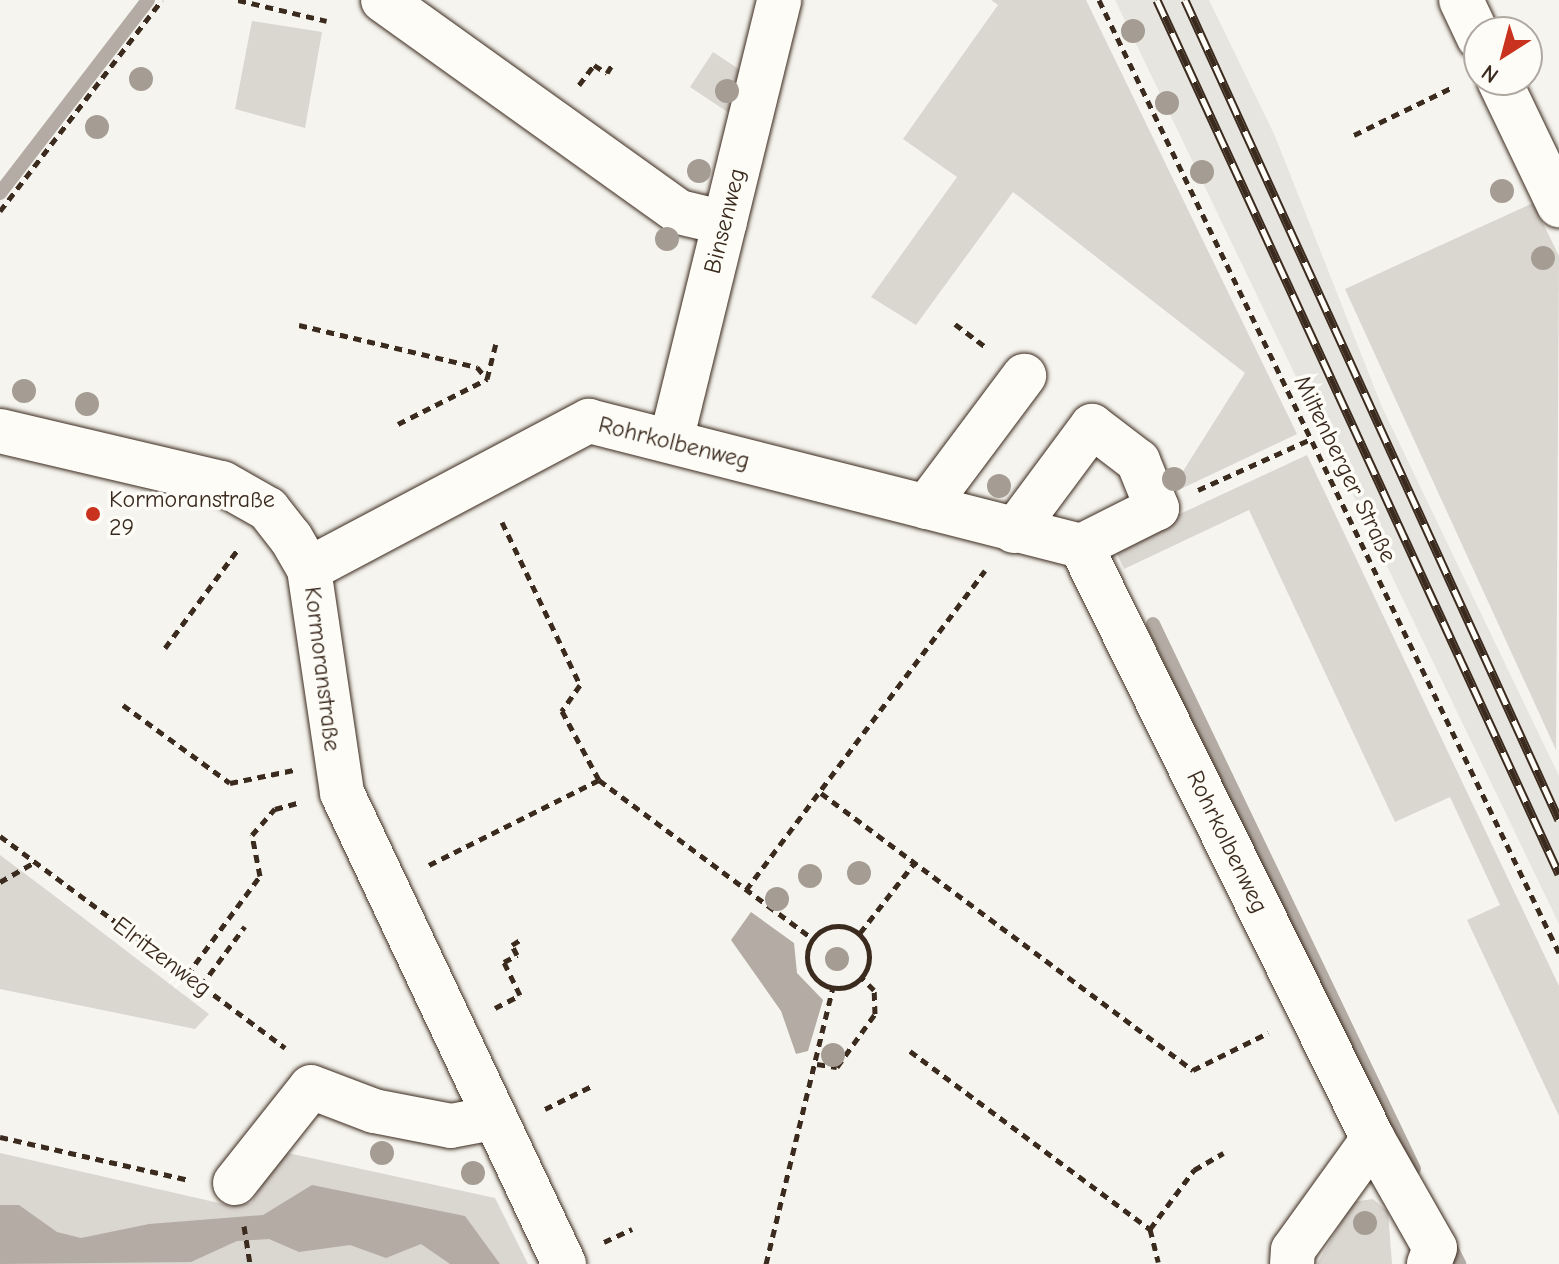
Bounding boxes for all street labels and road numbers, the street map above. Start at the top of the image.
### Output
street label: Binsenweg [698,165,752,277]
street label: Miltenberger Straße [1287,371,1403,567]
street label: Rohrkolbenweg [595,410,753,476]
street label: Kormoranstraße [298,585,346,753]
street label: Rohrkolbenweg [1180,766,1274,918]
street label: Elritzenweg [107,911,217,1003]

